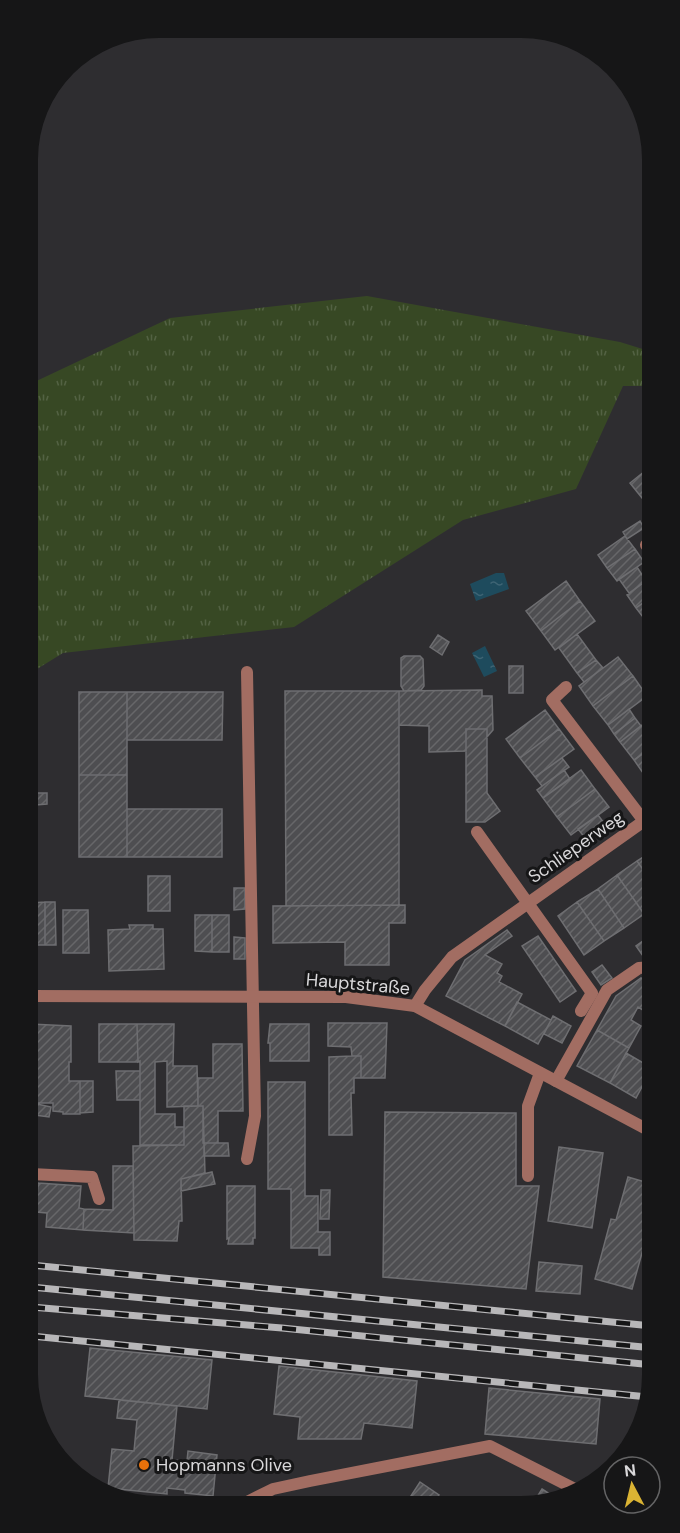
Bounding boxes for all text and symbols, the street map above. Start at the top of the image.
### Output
street label: Schlieperweg [523,805,629,889]
street label: Hauptstraße [305,967,411,1001]
place label: Hopmanns Olive [156,1453,292,1477]
north arrow [602,1455,662,1515]
marker: Hopmanns Olive [137,1458,151,1472]
text: N [623,1459,637,1482]

